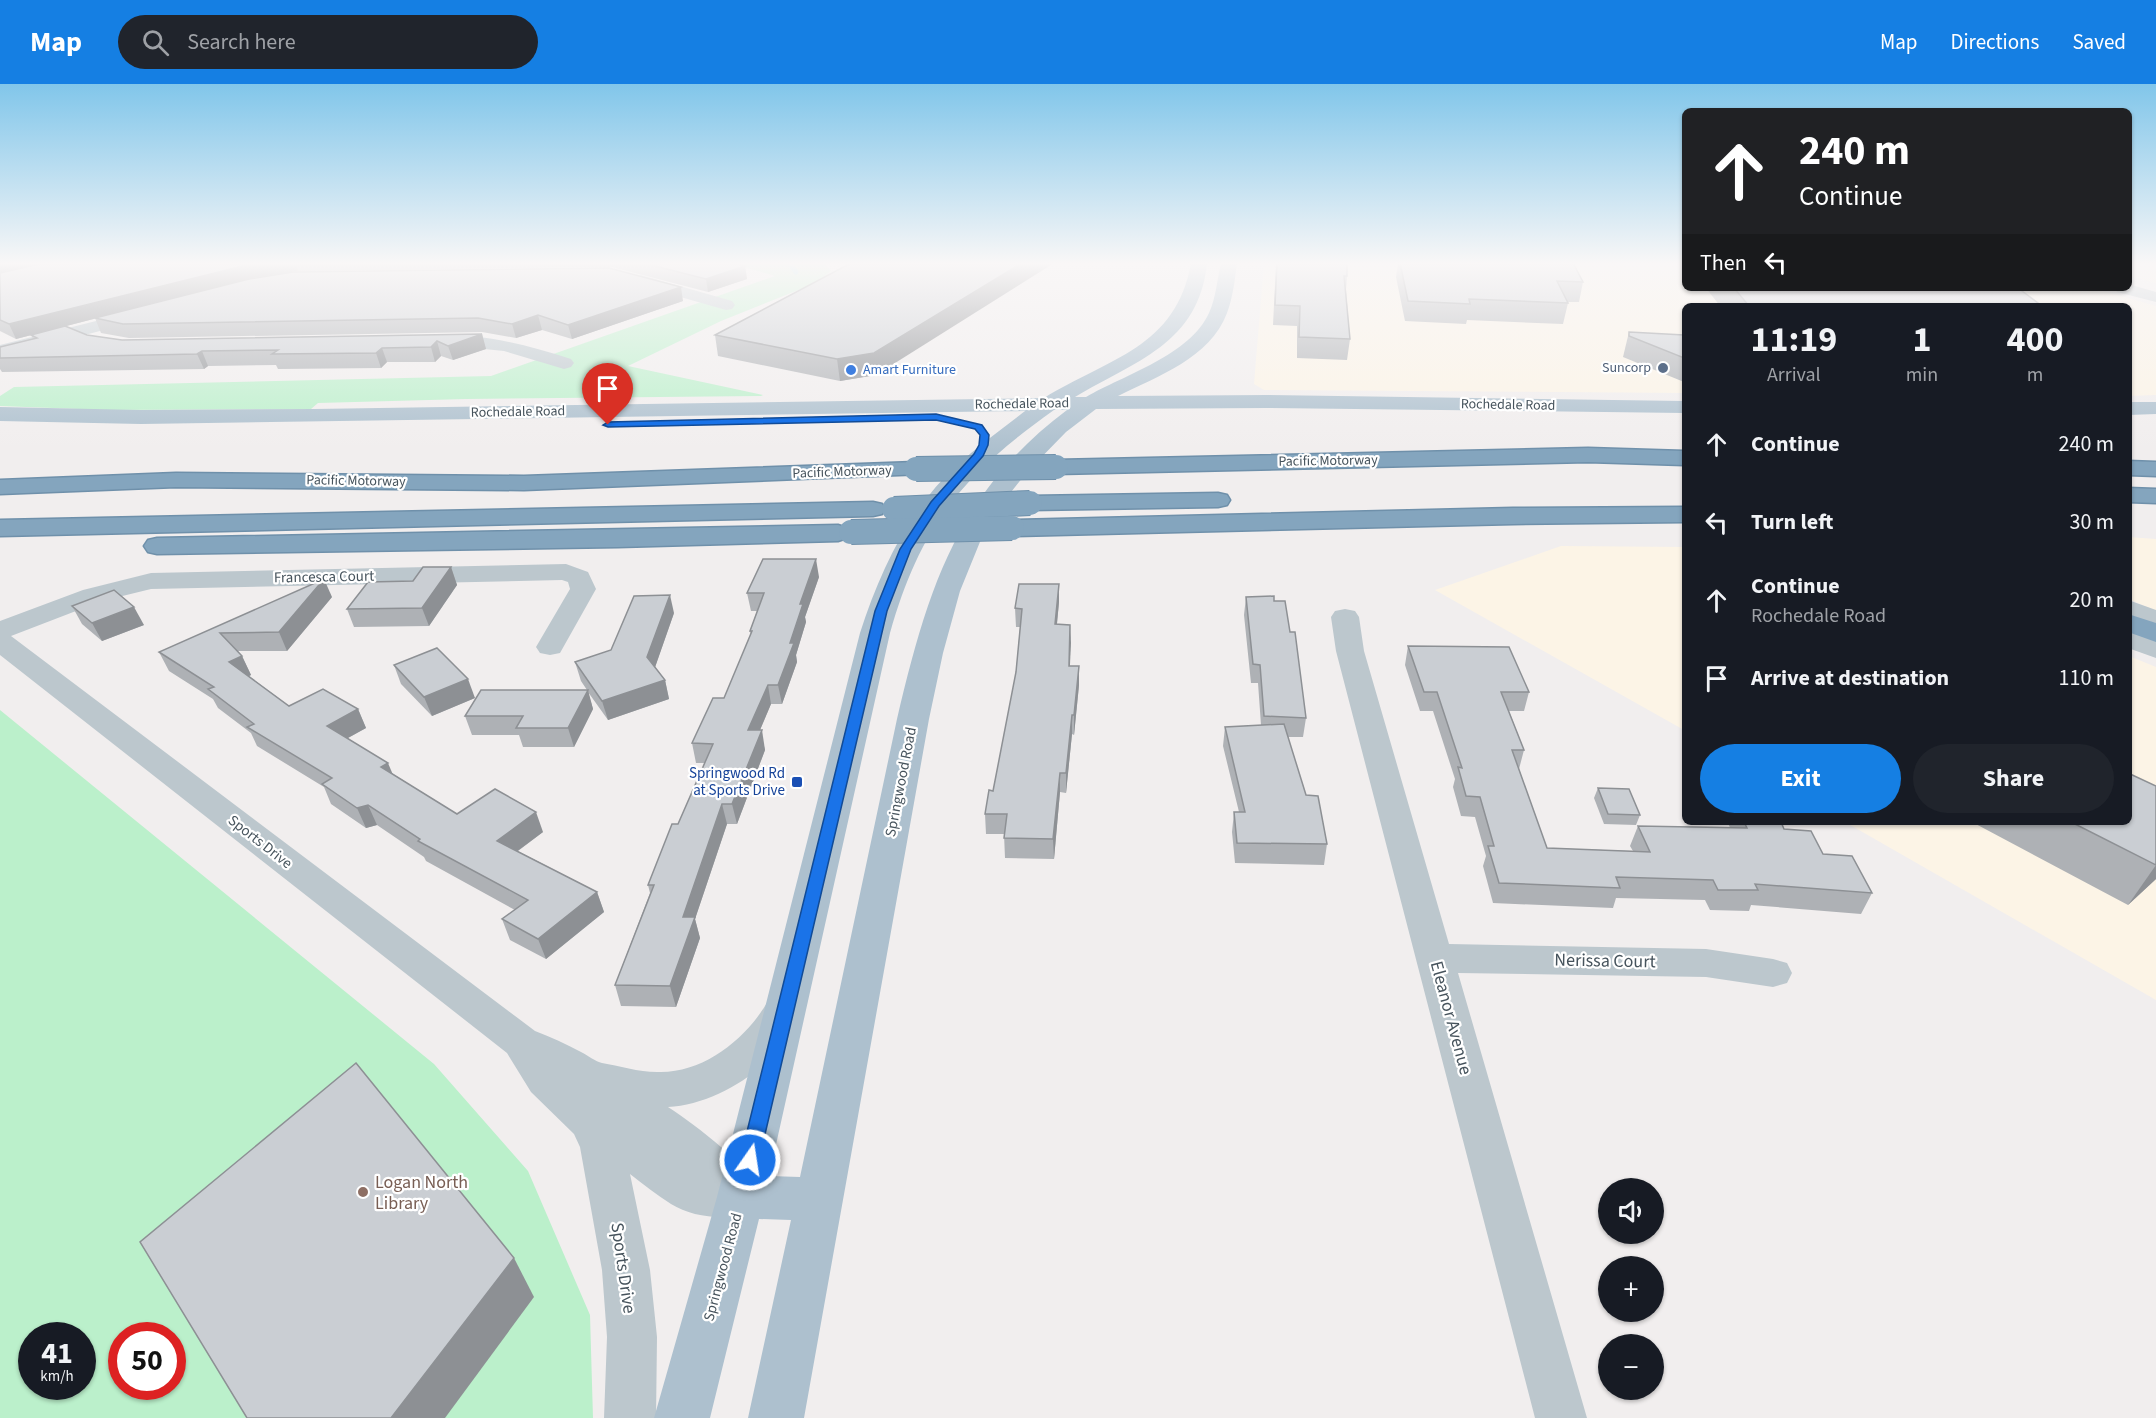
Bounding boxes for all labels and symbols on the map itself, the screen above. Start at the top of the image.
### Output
place label: Suncorp [1602,358,1651,378]
place label: Amart Furniture [863,360,956,380]
marker: Suncorp [1656,361,1670,375]
pin [582,363,633,425]
marker: Amart Furniture [844,363,858,377]
street label: Rochedale Road [975,393,1069,415]
street label: Rochedale Road [1461,394,1555,416]
street label: Rochedale Road [471,401,565,423]
street label: Pacific Motorway [1278,450,1378,472]
street label: Pacific Motorway [792,460,892,484]
street label: Pacific Motorway [306,470,406,492]
street label: Francesca Court [274,566,374,588]
street label: Springwood Road [880,725,922,839]
place label: Springwood Rd at Sports Drive [689,763,785,801]
marker: Springwood Rd at Sports Drive [790,775,804,789]
street label: Sports Drive [223,810,297,874]
street label: Nerissa Court [1554,948,1656,974]
street label: Eleanor Avenue [1424,958,1478,1078]
position arrow [718,1128,782,1192]
place label: Logan North Library [375,1170,468,1216]
marker: Logan North Library [356,1185,370,1199]
street label: Springwood Road [698,1210,748,1324]
street label: Sports Drive [604,1221,642,1315]
speed limit sign: 50 [108,1322,186,1400]

